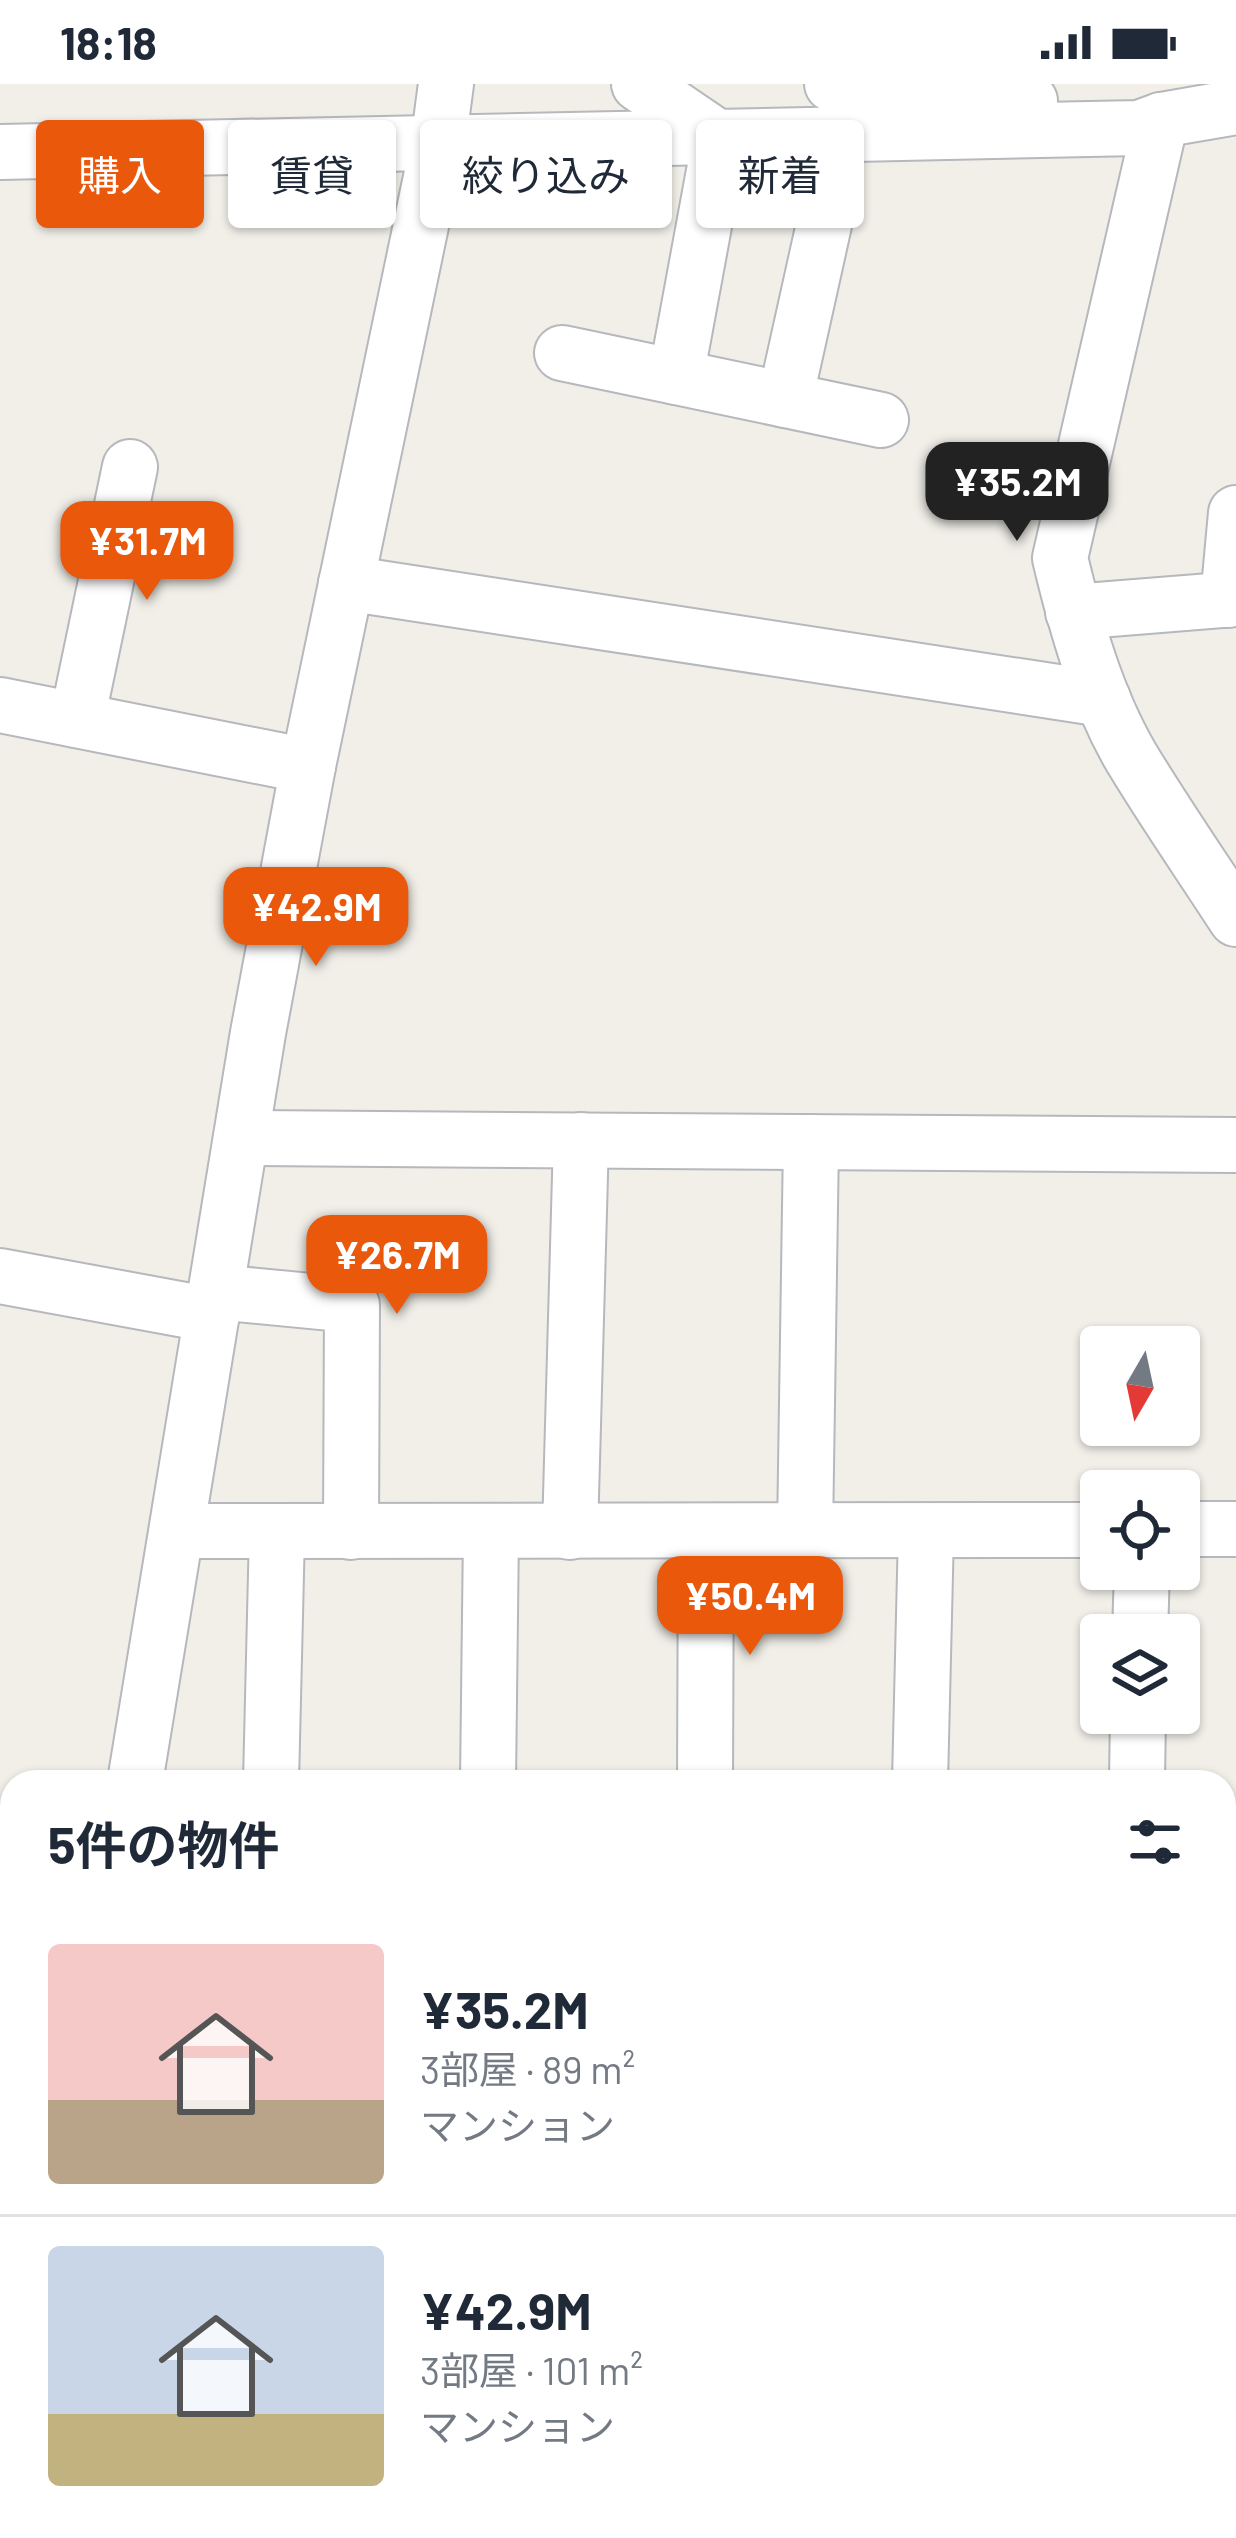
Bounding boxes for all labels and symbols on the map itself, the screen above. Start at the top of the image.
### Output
pin: ¥35.2M [919,442,1115,544]
pin: ¥31.7M [49,501,245,603]
pin: ¥42.9M [218,867,414,969]
pin: ¥26.7M [299,1215,495,1317]
north arrow [1080,1326,1200,1446]
pin: ¥50.4M [652,1556,848,1658]

